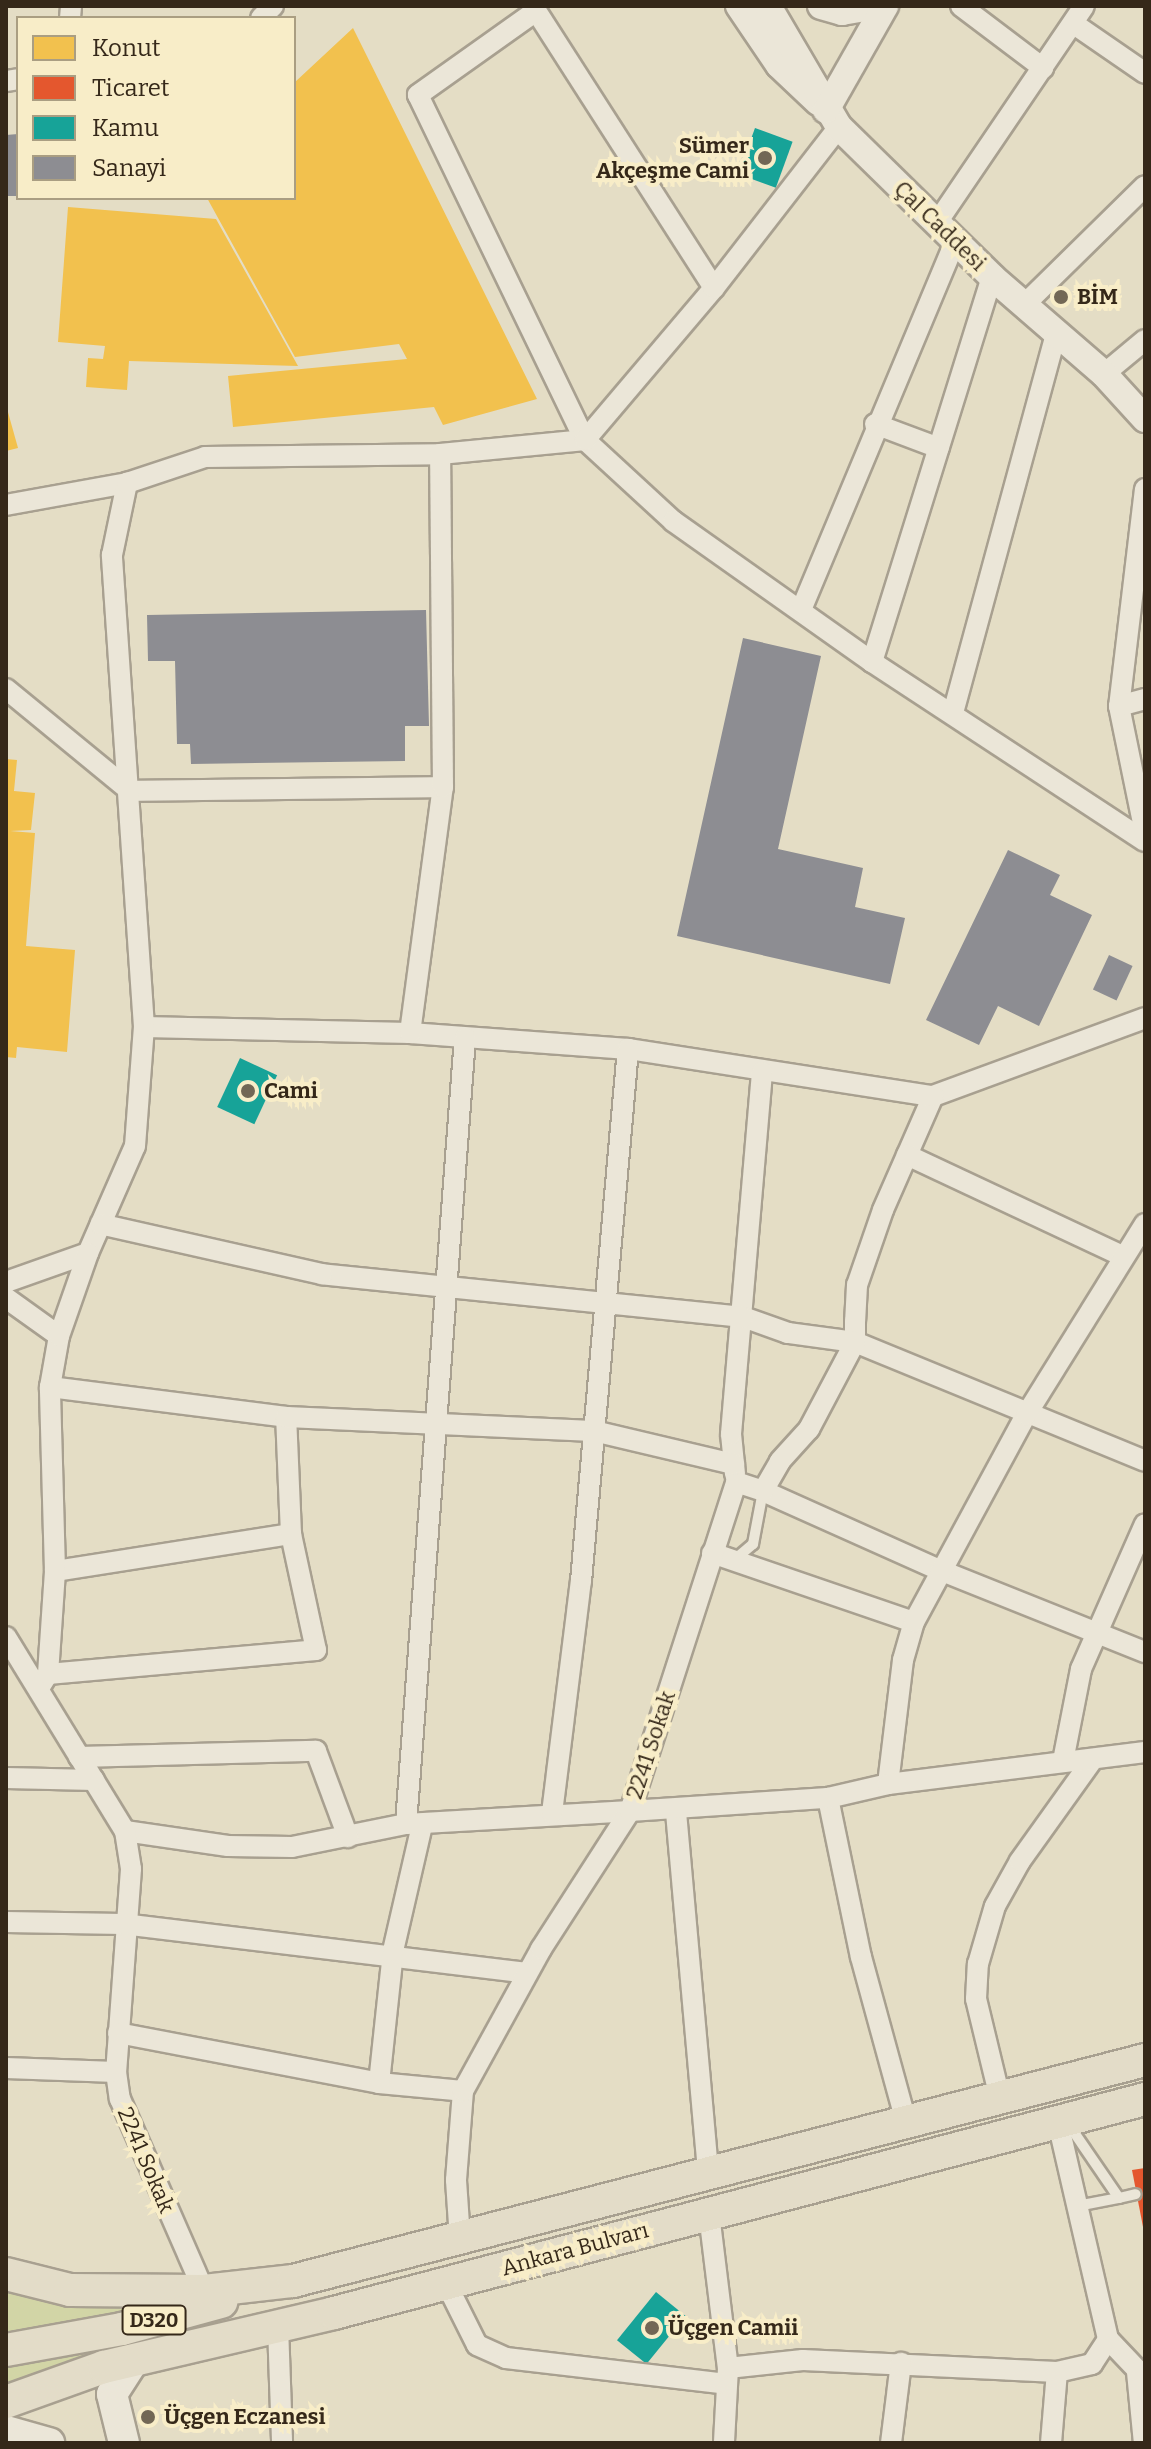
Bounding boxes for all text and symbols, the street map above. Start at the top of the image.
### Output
legend [16,16,296,200]
text: Konut [92,34,161,62]
text: Ticaret [92,74,170,102]
text: Kamu [92,114,159,142]
place label: Sümer Akçeşme Cami [596,132,749,184]
marker: Sümer Akçeşme Cami [756,149,774,167]
text: Sanayi [92,154,166,182]
street label: Çal Caddesi [889,176,991,276]
place label: BİM [1077,284,1118,310]
marker: BİM [1052,288,1070,306]
place label: Cami [264,1078,318,1104]
marker: Cami [239,1082,257,1100]
street label: 2241 Sokak [621,1688,681,1802]
street label: 2241 Sokak [112,2103,180,2217]
street label: Ankara Bulvarı [499,2217,651,2281]
road number: D320 [120,2304,188,2336]
place label: Üçgen Camii [668,2315,798,2341]
marker: Üçgen Camii [643,2319,661,2337]
place label: Üçgen Eczanesi [164,2404,325,2430]
marker: Üçgen Eczanesi [139,2408,157,2426]

